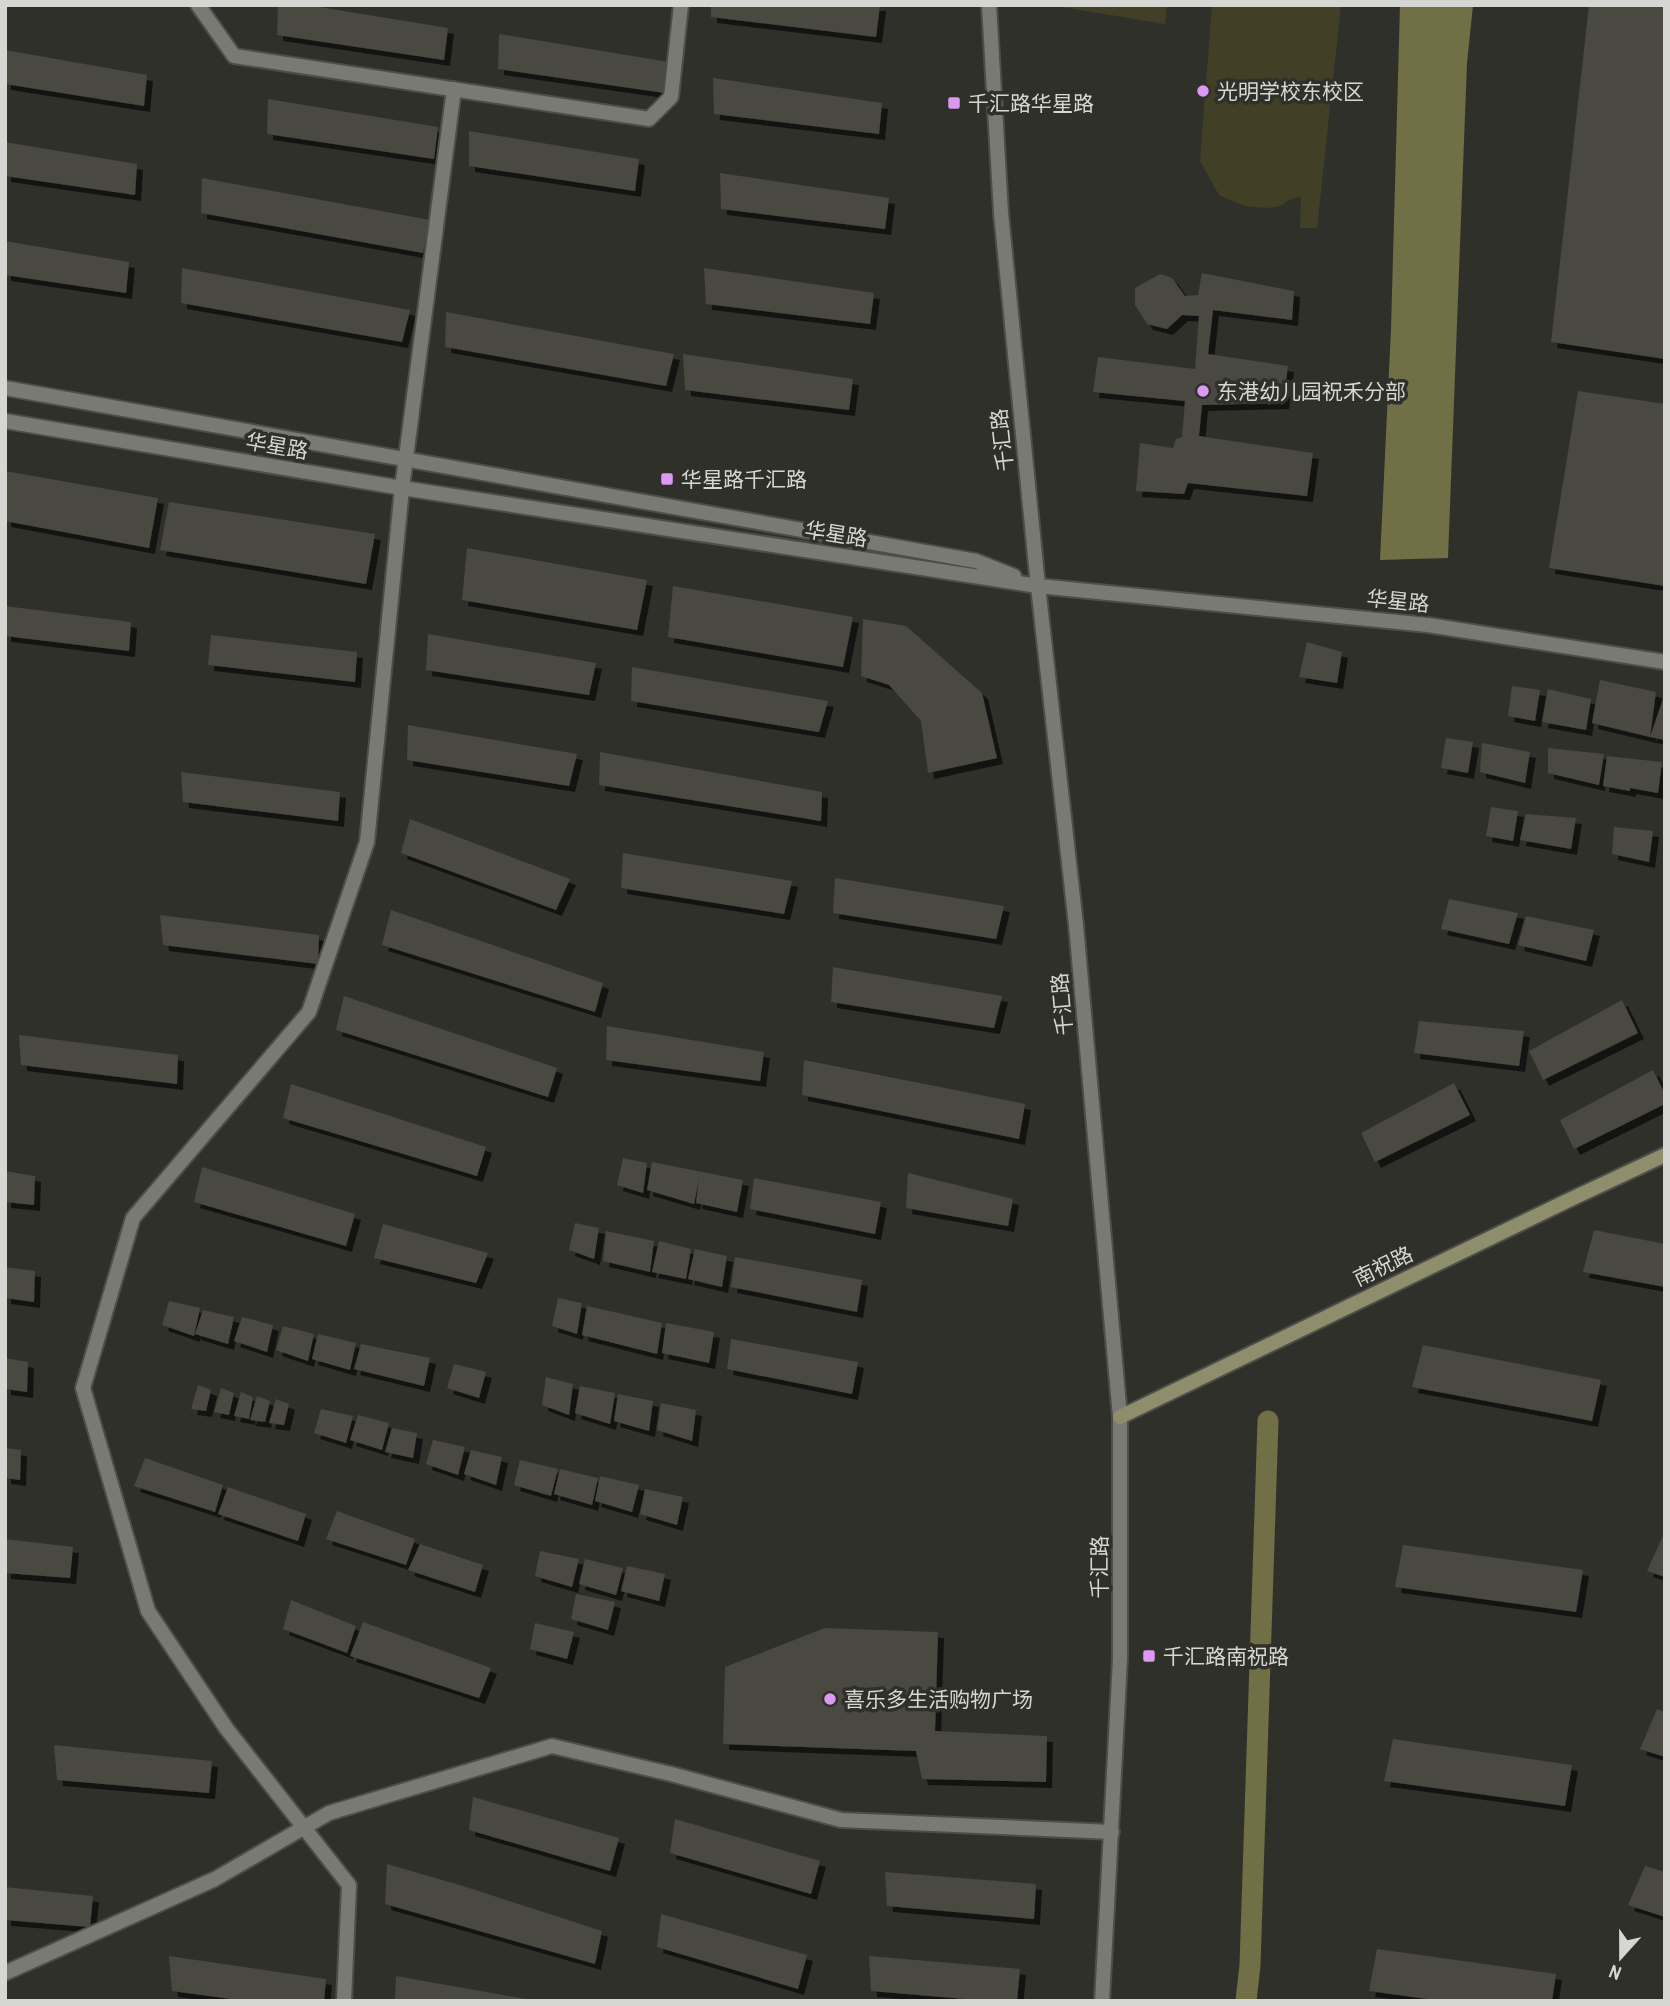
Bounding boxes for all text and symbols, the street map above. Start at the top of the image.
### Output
place label: 光明学校东校区 [1217,77,1364,106]
marker: 光明学校东校区 [1195,83,1211,99]
place label: 千汇路华星路 [968,89,1094,118]
marker: 千汇路华星路 [946,95,962,111]
place label: 东港幼儿园祝禾分部 [1217,377,1406,406]
marker: 东港幼儿园祝禾分部 [1195,383,1211,399]
street label: 千汇路 [984,407,1020,473]
street label: 华星路 [243,426,311,466]
place label: 华星路千汇路 [681,465,807,494]
marker: 华星路千汇路 [659,471,675,487]
street label: 华星路 [803,515,869,553]
street label: 华星路 [1365,583,1431,619]
street label: 千汇路 [1045,971,1079,1037]
street label: 南祝路 [1348,1239,1418,1293]
street label: 千汇路 [1085,1536,1114,1599]
place label: 千汇路南祝路 [1163,1642,1289,1671]
marker: 千汇路南祝路 [1141,1648,1157,1664]
place label: 喜乐多生活购物广场 [844,1685,1033,1714]
marker: 喜乐多生活购物广场 [822,1691,838,1707]
north arrow [1586,1922,1656,1992]
text: N [1605,1959,1625,1987]

